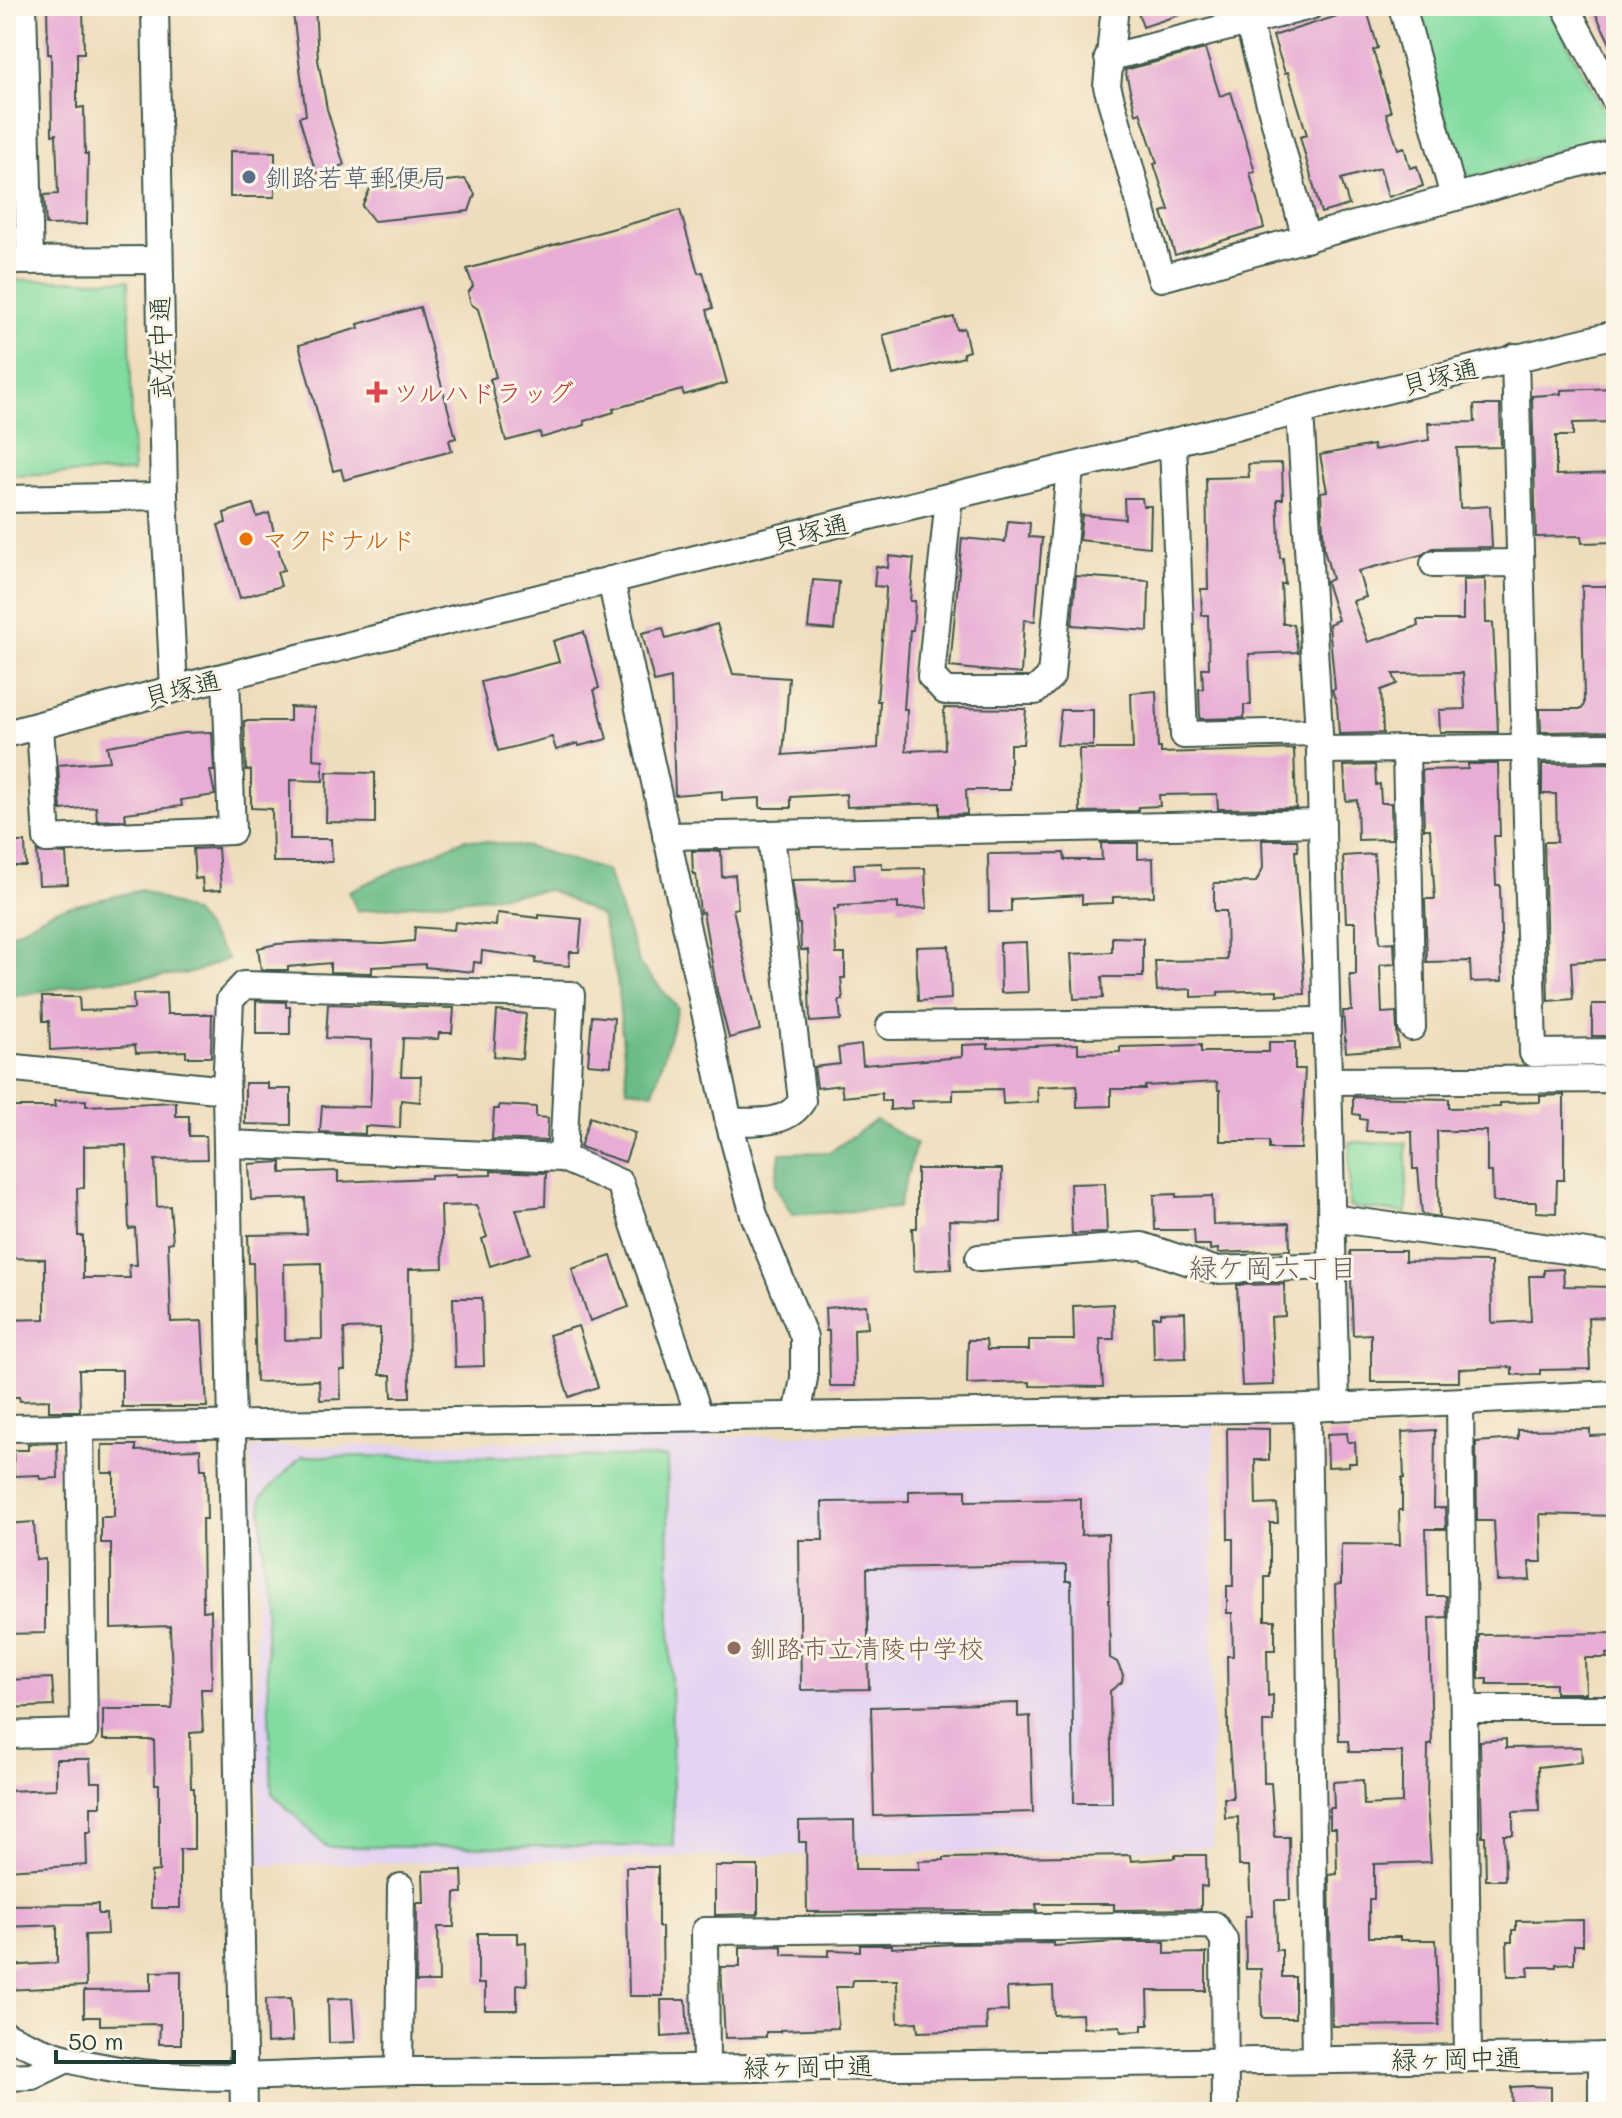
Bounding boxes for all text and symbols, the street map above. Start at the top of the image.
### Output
place label: 釧路若草郵便局 [265,160,447,194]
marker: 釧路若草郵便局 [240,168,258,186]
street label: 武佐中通 [142,296,178,400]
street label: 貝塚通 [1398,350,1482,402]
place label: ツルハドラッグ [393,375,574,409]
marker: ツルハドラッグ [368,383,386,401]
street label: 貝塚通 [768,506,852,556]
place label: マクドナルド [262,522,416,556]
marker: マクドナルド [237,530,255,548]
street label: 貝塚通 [140,662,224,714]
district label: 緑ケ岡六丁目 [1189,1249,1357,1285]
place label: 釧路市立清陵中学校 [750,1631,984,1665]
marker: 釧路市立清陵中学校 [725,1639,743,1657]
scale bar [56,2014,234,2064]
text: 50 m [68,2025,124,2056]
street label: 緑ヶ岡中通 [1391,2040,1521,2076]
street label: 緑ヶ岡中通 [743,2048,873,2084]

